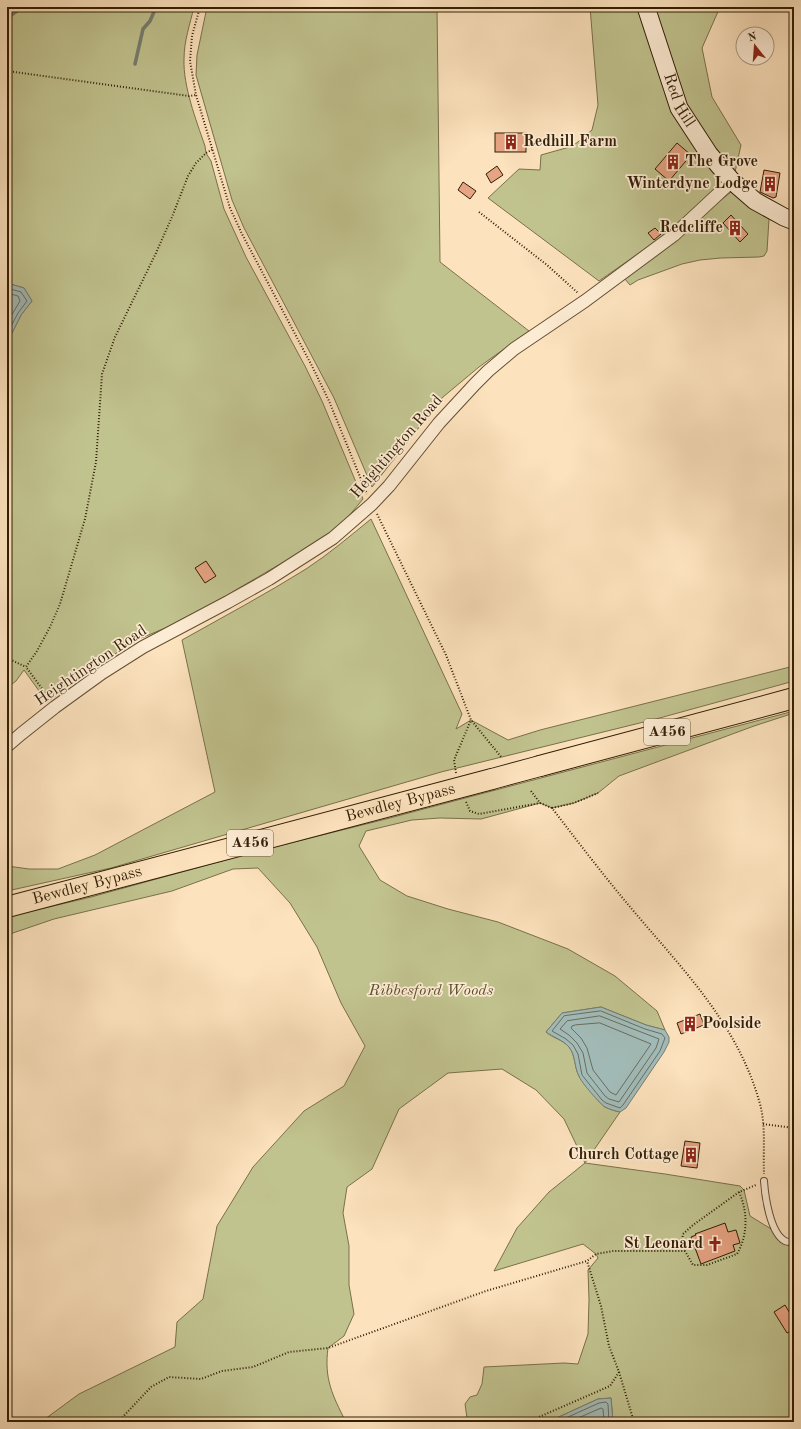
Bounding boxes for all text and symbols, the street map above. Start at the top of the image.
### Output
north arrow [735,26,775,66]
text: N [747,31,759,44]
street label: Red Hill [660,71,697,130]
building icon: Redhill Farm [502,133,520,151]
place label: Redhill Farm [523,134,617,150]
building icon: The Grove [664,153,682,171]
place label: The Grove [685,154,758,170]
building icon: Winterdyne Lodge [761,175,779,193]
place label: Winterdyne Lodge [626,176,758,192]
building icon: Redcliffe [726,219,744,237]
place label: Redcliffe [659,220,723,236]
street label: Heightington Road [348,392,446,502]
street label: Heightington Road [32,623,150,709]
road number: A456 [644,719,690,745]
street label: Bewdley Bypass [344,781,457,825]
road number: A456 [227,830,273,856]
street label: Bewdley Bypass [31,864,144,908]
park label: Ribbesford Woods [367,983,494,999]
building icon: Poolside [681,1015,699,1033]
place label: Poolside [702,1016,761,1032]
building icon: Church Cottage [682,1146,700,1164]
place label: Church Cottage [568,1147,679,1163]
church icon: St Leonard [706,1235,724,1253]
place label: St Leonard [624,1236,703,1252]

